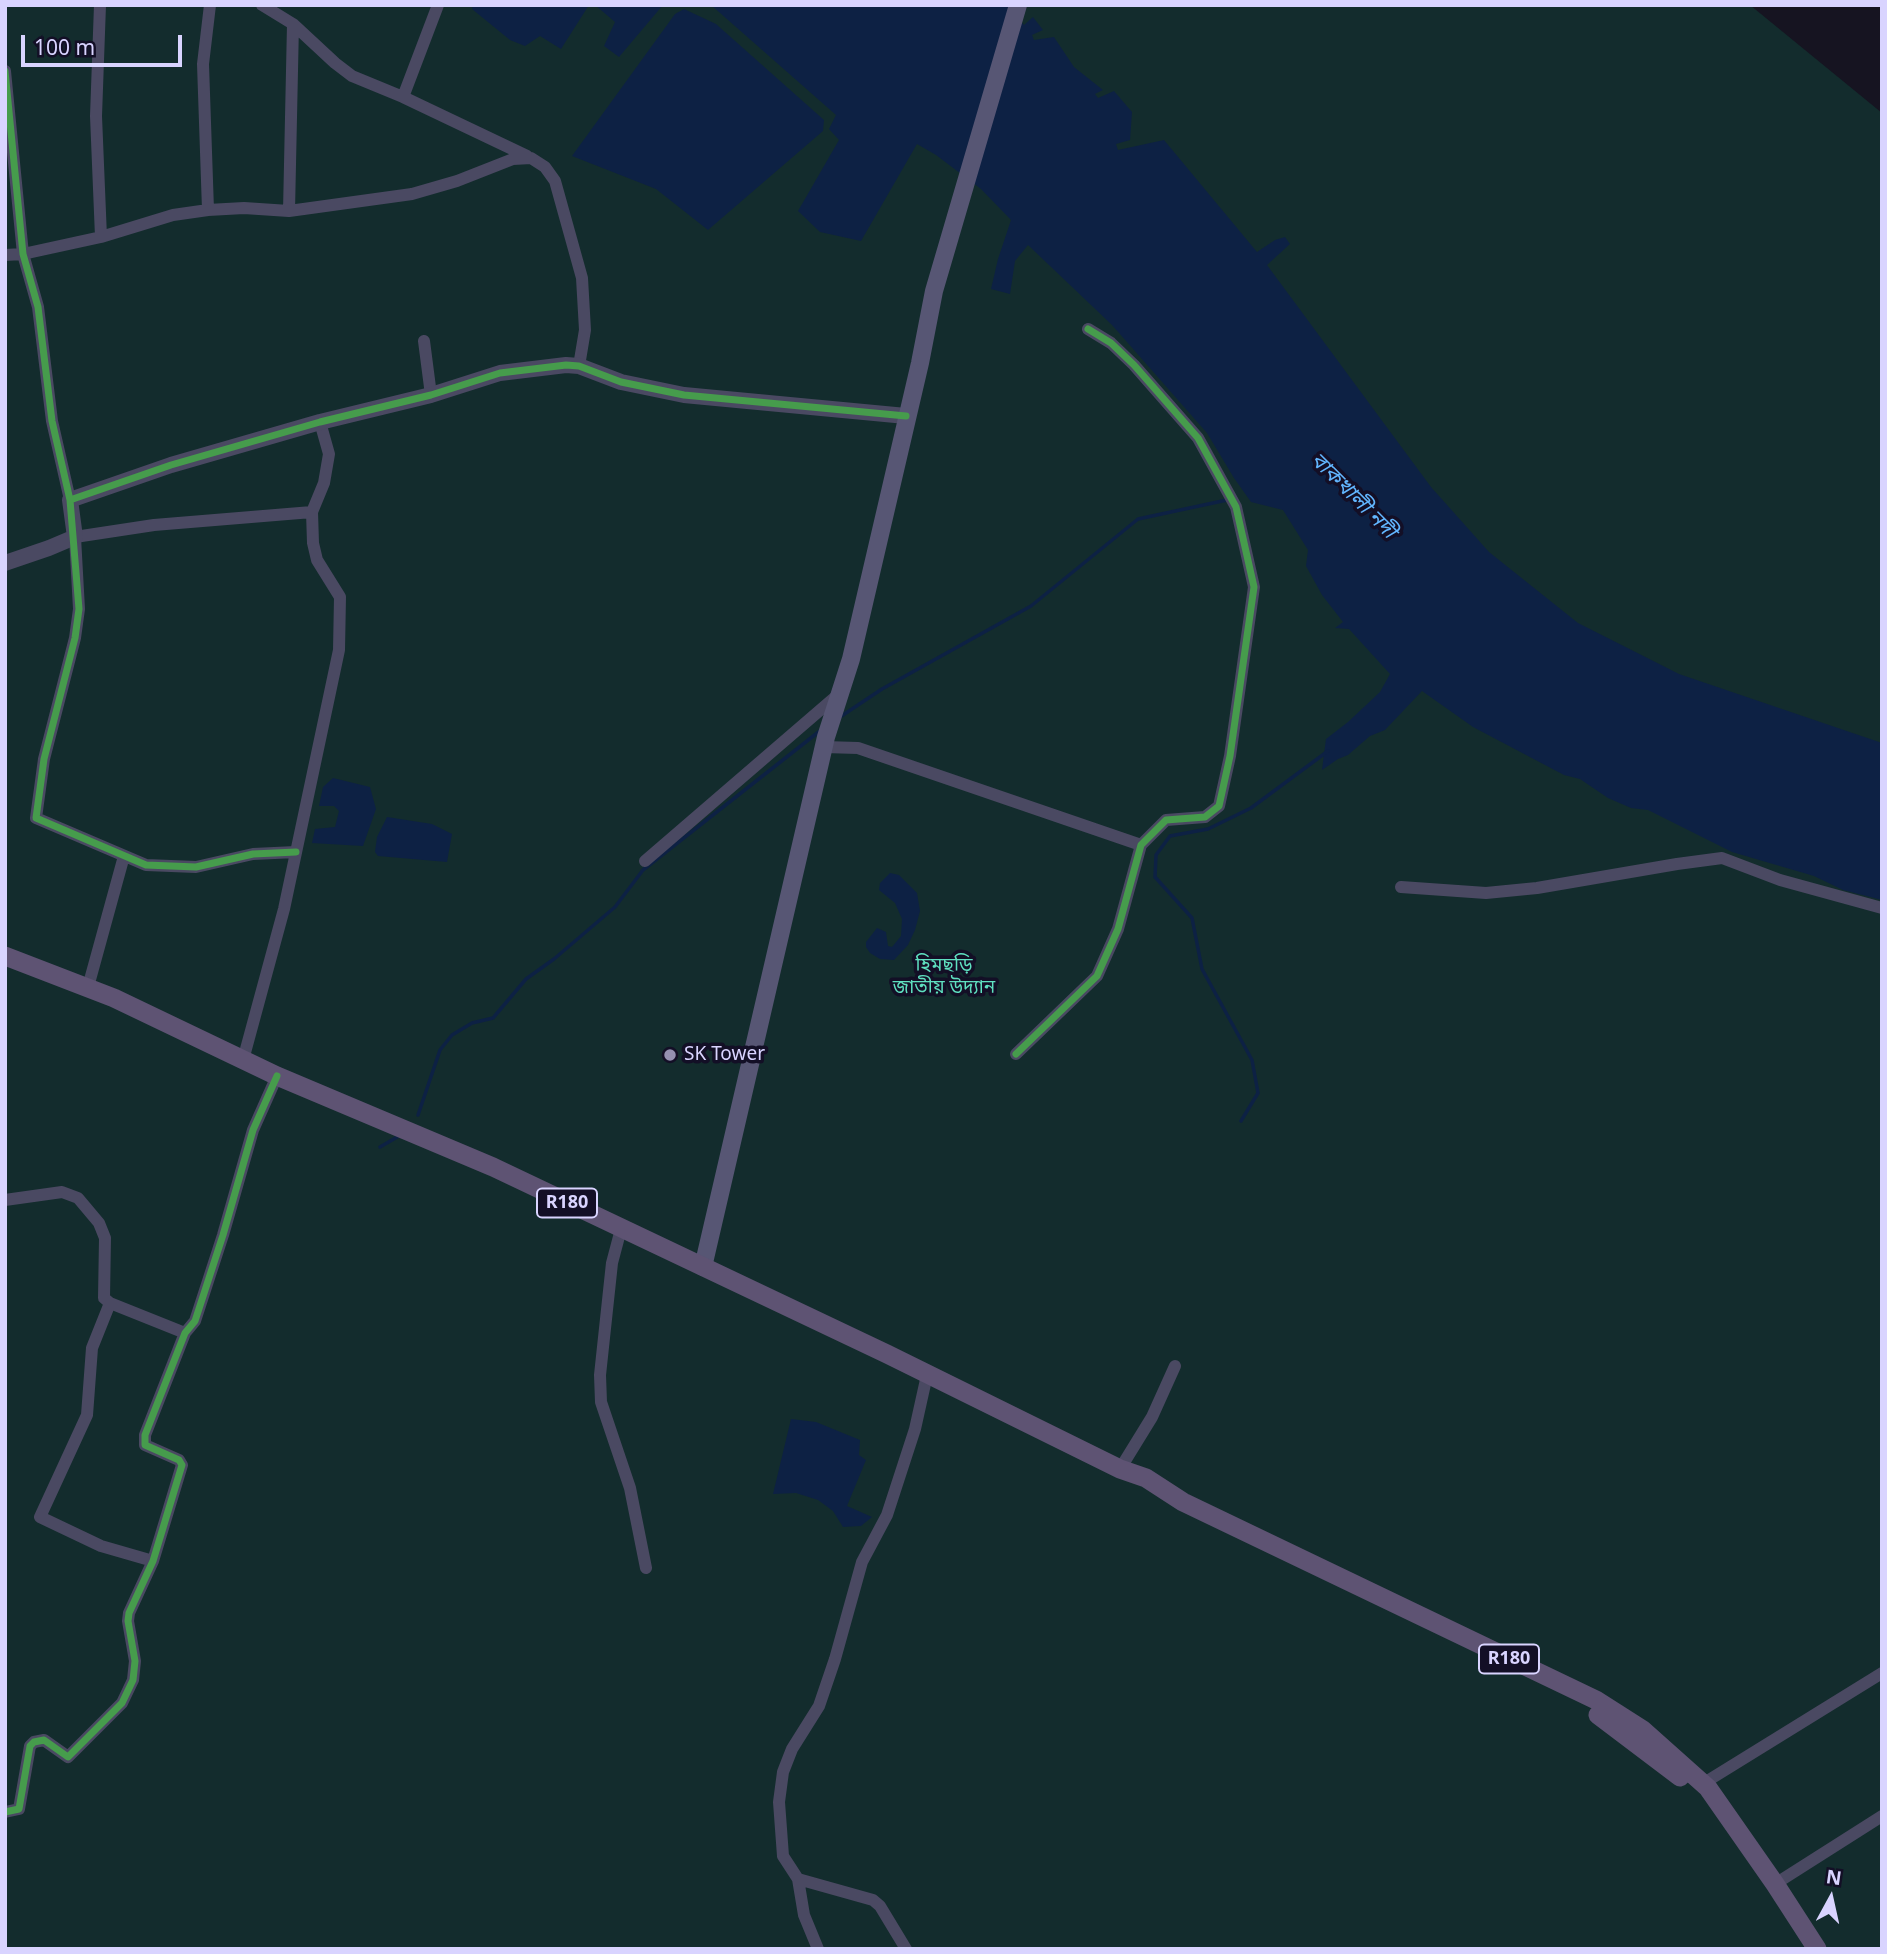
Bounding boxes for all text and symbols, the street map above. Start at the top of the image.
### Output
scale bar [24,21,186,65]
text: 100 m [34,33,95,61]
water label: বাকখালী নদী [1305,448,1401,544]
park label: হিমছড়ি জাতীয় উদ্যান [893,955,995,999]
place label: SK Tower [684,1044,765,1066]
marker: SK Tower [662,1047,678,1063]
road number: R180 [537,1188,597,1218]
road number: R180 [1479,1644,1539,1674]
north arrow [1796,1863,1866,1933]
text: N [1824,1863,1843,1891]

